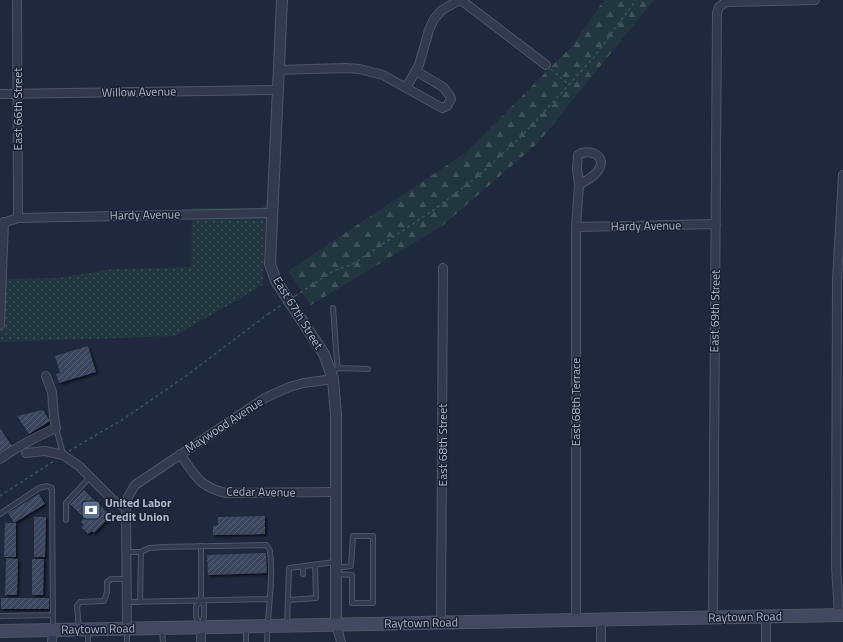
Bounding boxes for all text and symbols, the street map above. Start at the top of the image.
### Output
street label: East 66th Street [8,67,27,150]
street label: Willow Avenue [102,81,176,102]
street label: Hardy Avenue [110,204,180,225]
street label: Hardy Avenue [611,215,681,236]
street label: East 69th Street [704,269,725,353]
street label: East 67th Street [268,273,329,354]
street label: East 68th Terrace [566,358,585,446]
street label: Maywood Avenue [181,392,267,457]
street label: East 68th Street [433,403,452,486]
street label: Cedar Avenue [226,481,296,502]
place label: United Labor Credit Union [105,493,172,526]
bank icon: United Labor Credit Union [80,499,102,521]
street label: Raytown Road [708,606,782,627]
street label: Raytown Road [384,612,458,633]
street label: Raytown Road [61,618,135,639]

